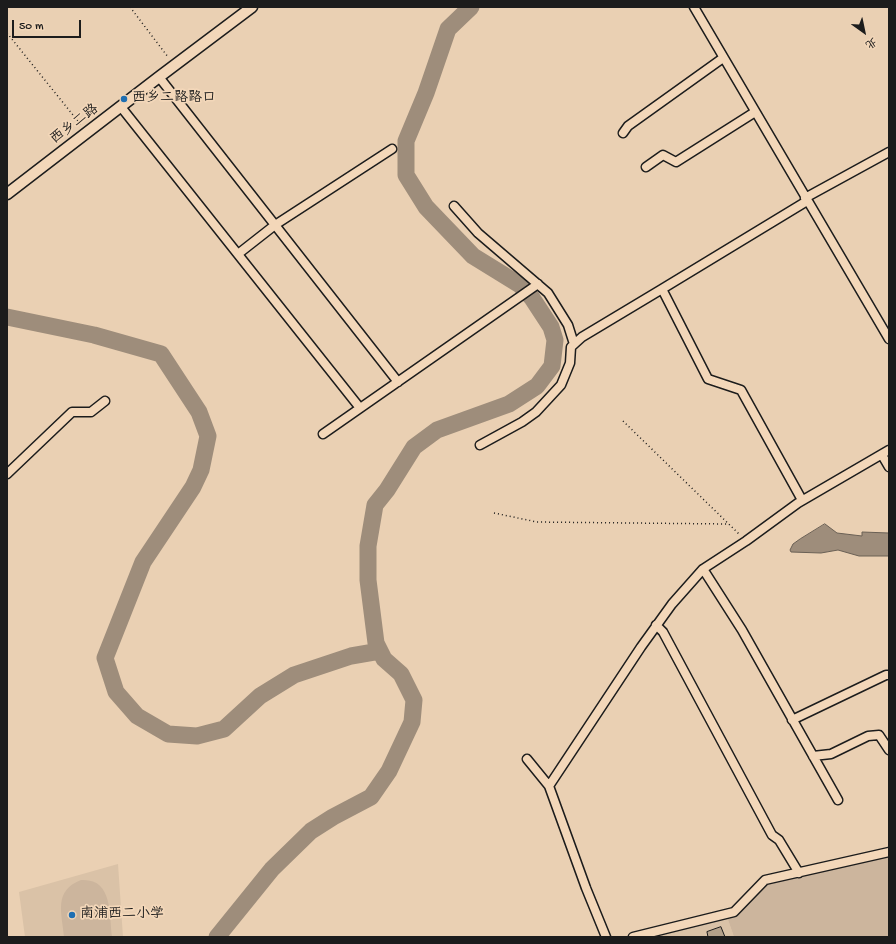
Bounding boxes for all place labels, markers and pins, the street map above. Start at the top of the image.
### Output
place label: 西乡二路路口 [132,91,216,107]
marker: 西乡二路路口 [119,94,129,104]
place label: 南浦西二小学 [80,907,164,923]
marker: 南浦西二小学 [67,910,77,920]

